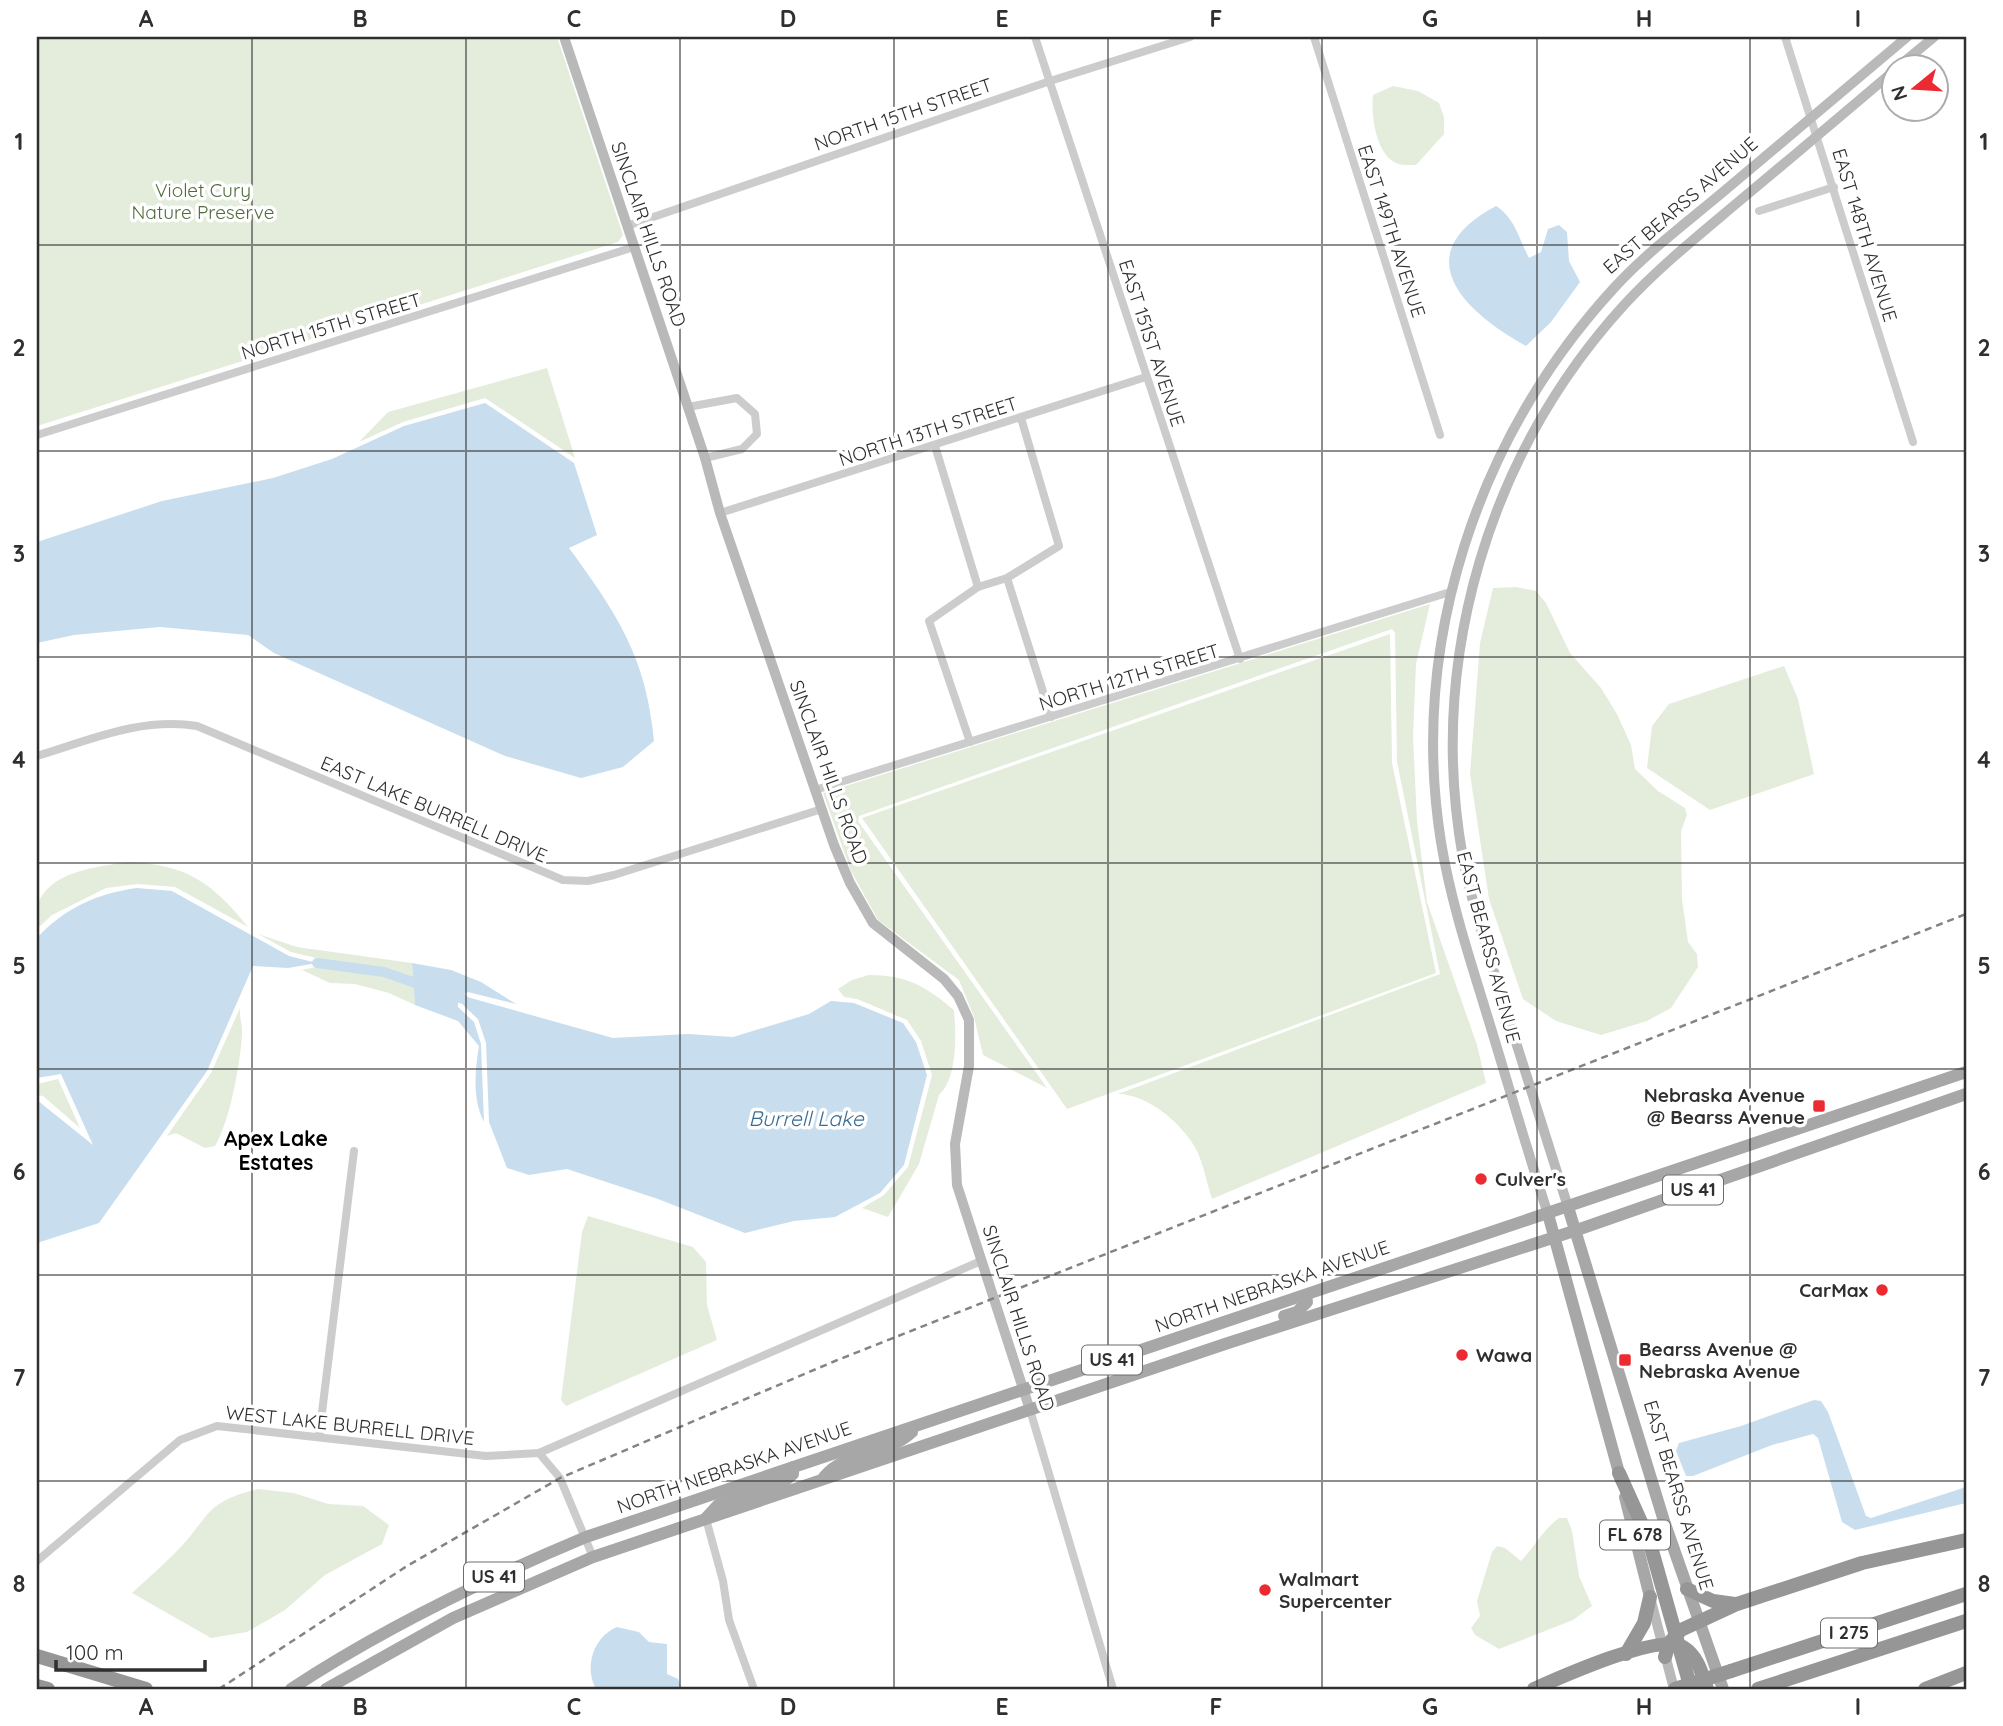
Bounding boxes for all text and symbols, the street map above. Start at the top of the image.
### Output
text: A [139,4,154,33]
text: B [352,4,368,33]
text: C [567,4,581,33]
text: D [780,4,796,33]
text: E [995,4,1009,33]
text: F [1210,4,1222,33]
text: G [1422,4,1438,33]
text: H [1636,4,1652,33]
text: I [1855,4,1861,33]
north arrow [1881,52,1951,122]
street label: NORTH 15TH STREET [811,72,995,156]
text: N [1885,83,1912,104]
text: 1 [15,127,23,156]
text: 1 [1980,127,1988,156]
street label: EAST BEARSS AVENUE [1598,131,1762,279]
street label: SINCLAIR HILLS ROAD [606,138,692,330]
street label: EAST 149TH AVENUE [1353,142,1431,320]
street label: EAST 148TH AVENUE [1827,145,1903,325]
park label: Violet Cury Nature Preserve [132,178,274,224]
street label: EAST 151ST AVENUE [1114,256,1190,430]
street label: NORTH 15TH STREET [238,287,424,365]
text: 2 [12,333,26,362]
text: 2 [1977,333,1991,362]
street label: NORTH 13TH STREET [836,391,1020,471]
text: 3 [13,539,25,568]
text: 3 [1978,539,1990,568]
street label: NORTH 12TH STREET [1036,638,1222,716]
street label: SINCLAIR HILLS ROAD [785,677,873,867]
text: 4 [12,745,26,774]
text: 4 [1977,745,1991,774]
street label: EAST LAKE BURRELL DRIVE [317,750,551,868]
street label: EAST BEARSS AVENUE [1452,849,1526,1045]
text: 5 [12,951,26,980]
text: 5 [1977,951,1991,980]
place label: Nebraska Avenue @ Bearss Avenue [1644,1083,1805,1129]
marker: Nebraska Avenue @ Bearss Avenue [1811,1098,1827,1114]
water label: Burrell Lake [748,1105,865,1131]
district label: Apex Lake Estates [224,1125,328,1175]
text: 6 [13,1157,25,1186]
text: 6 [1978,1157,1990,1186]
place label: Culver's [1495,1167,1566,1191]
marker: Culver's [1473,1171,1489,1187]
road number: US 41 [1663,1176,1723,1204]
street label: SINCLAIR HILLS ROAD [978,1222,1060,1414]
street label: NORTH NEBRASKA AVENUE [1152,1235,1392,1337]
place label: CarMax [1799,1278,1868,1302]
marker: CarMax [1874,1282,1890,1298]
place label: Bearss Avenue @ Nebraska Avenue [1639,1337,1800,1383]
place label: Wawa [1476,1343,1532,1367]
road number: US 41 [1082,1345,1142,1374]
marker: Wawa [1454,1347,1470,1363]
marker: Bearss Avenue @ Nebraska Avenue [1617,1352,1633,1368]
text: 7 [13,1363,26,1392]
text: 7 [1978,1363,1991,1392]
street label: EAST BEARSS AVENUE [1639,1397,1719,1593]
street label: WEST LAKE BURRELL DRIVE [225,1400,475,1450]
street label: NORTH NEBRASKA AVENUE [614,1416,854,1518]
road number: FL 678 [1600,1520,1670,1550]
road number: US 41 [464,1562,524,1592]
place label: Walmart Supercenter [1279,1567,1392,1613]
text: 8 [13,1569,25,1598]
text: 8 [1978,1569,1990,1598]
marker: Walmart Supercenter [1257,1582,1273,1598]
road number: I 275 [1821,1618,1877,1648]
scale bar [56,1628,205,1672]
text: 100 m [66,1639,124,1665]
text: A [139,1692,154,1721]
text: B [352,1692,368,1721]
text: C [567,1692,581,1721]
text: D [780,1692,796,1721]
text: E [995,1692,1009,1721]
text: F [1210,1692,1222,1721]
text: G [1422,1692,1438,1721]
text: H [1636,1692,1652,1721]
text: I [1855,1692,1861,1721]

